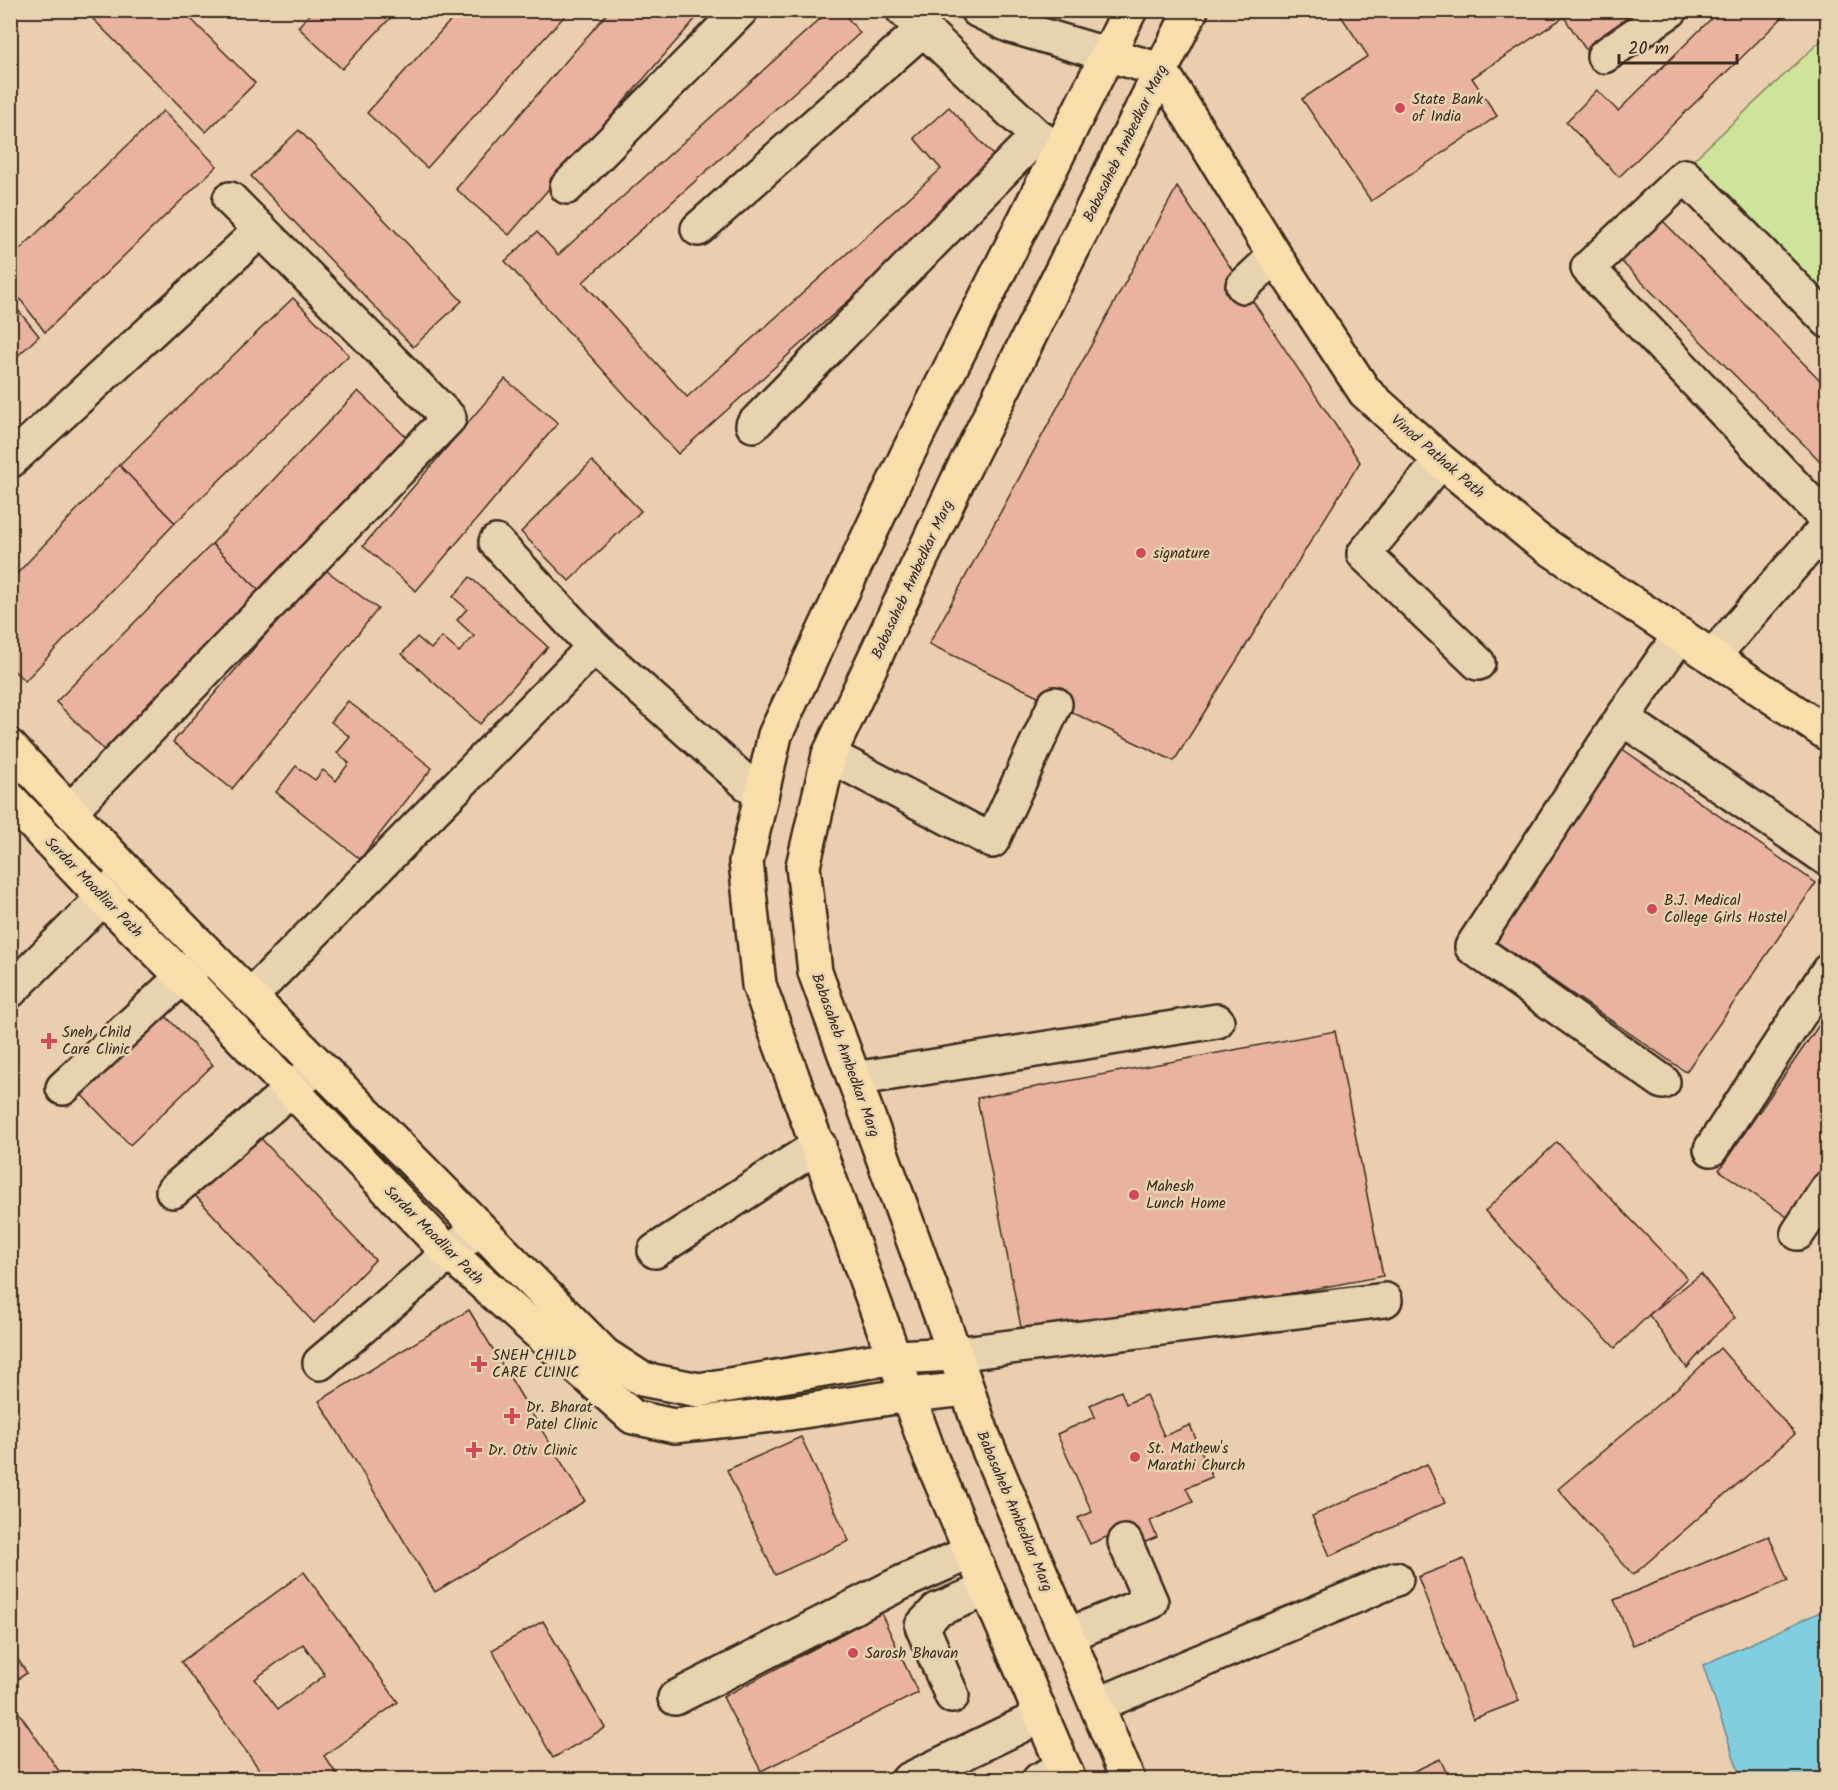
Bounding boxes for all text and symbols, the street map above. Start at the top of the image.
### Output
scale bar [1619,27,1738,65]
text: 20 m [1628,35,1669,64]
street label: Babasaheb Ambedkar Marg [1077,61,1175,226]
place label: State Bank of India [1412,88,1484,129]
marker: State Bank of India [1393,101,1407,115]
street label: Vinod Pathak Path [1385,409,1490,505]
street label: Babasaheb Ambedkar Marg [866,496,960,663]
place label: signature [1153,542,1210,566]
marker: signature [1134,546,1148,560]
street label: Sardar Moodliar Path [39,832,148,944]
place label: B.J. Medical College Girls Hostel [1664,889,1787,930]
marker: B.J. Medical College Girls Hostel [1645,902,1659,916]
street label: Babasaheb Ambedkar Marg [804,970,886,1141]
place label: Sneh Child Care Clinic [62,1021,131,1062]
marker: Sneh Child Care Clinic [40,1032,58,1050]
place label: Mahesh Lunch Home [1146,1175,1226,1216]
street label: Sardar Moodliar Path [378,1180,489,1291]
marker: Mahesh Lunch Home [1127,1188,1141,1202]
place label: SNEH CHILD CARE CLINIC [492,1344,579,1385]
marker: SNEH CHILD CARE CLINIC [470,1355,488,1373]
place label: Dr. Bharat Patel Clinic [526,1396,598,1437]
marker: Dr. Bharat Patel Clinic [503,1407,521,1425]
street label: Babasaheb Ambedkar Marg [969,1427,1059,1596]
place label: St. Mathew's Marathi Church [1147,1437,1245,1478]
place label: Dr. Otiv Clinic [488,1439,578,1463]
marker: Dr. Otiv Clinic [465,1441,483,1459]
marker: St. Mathew's Marathi Church [1128,1450,1142,1464]
place label: Sarosh Bhavan [865,1642,958,1666]
marker: Sarosh Bhavan [846,1646,860,1660]

